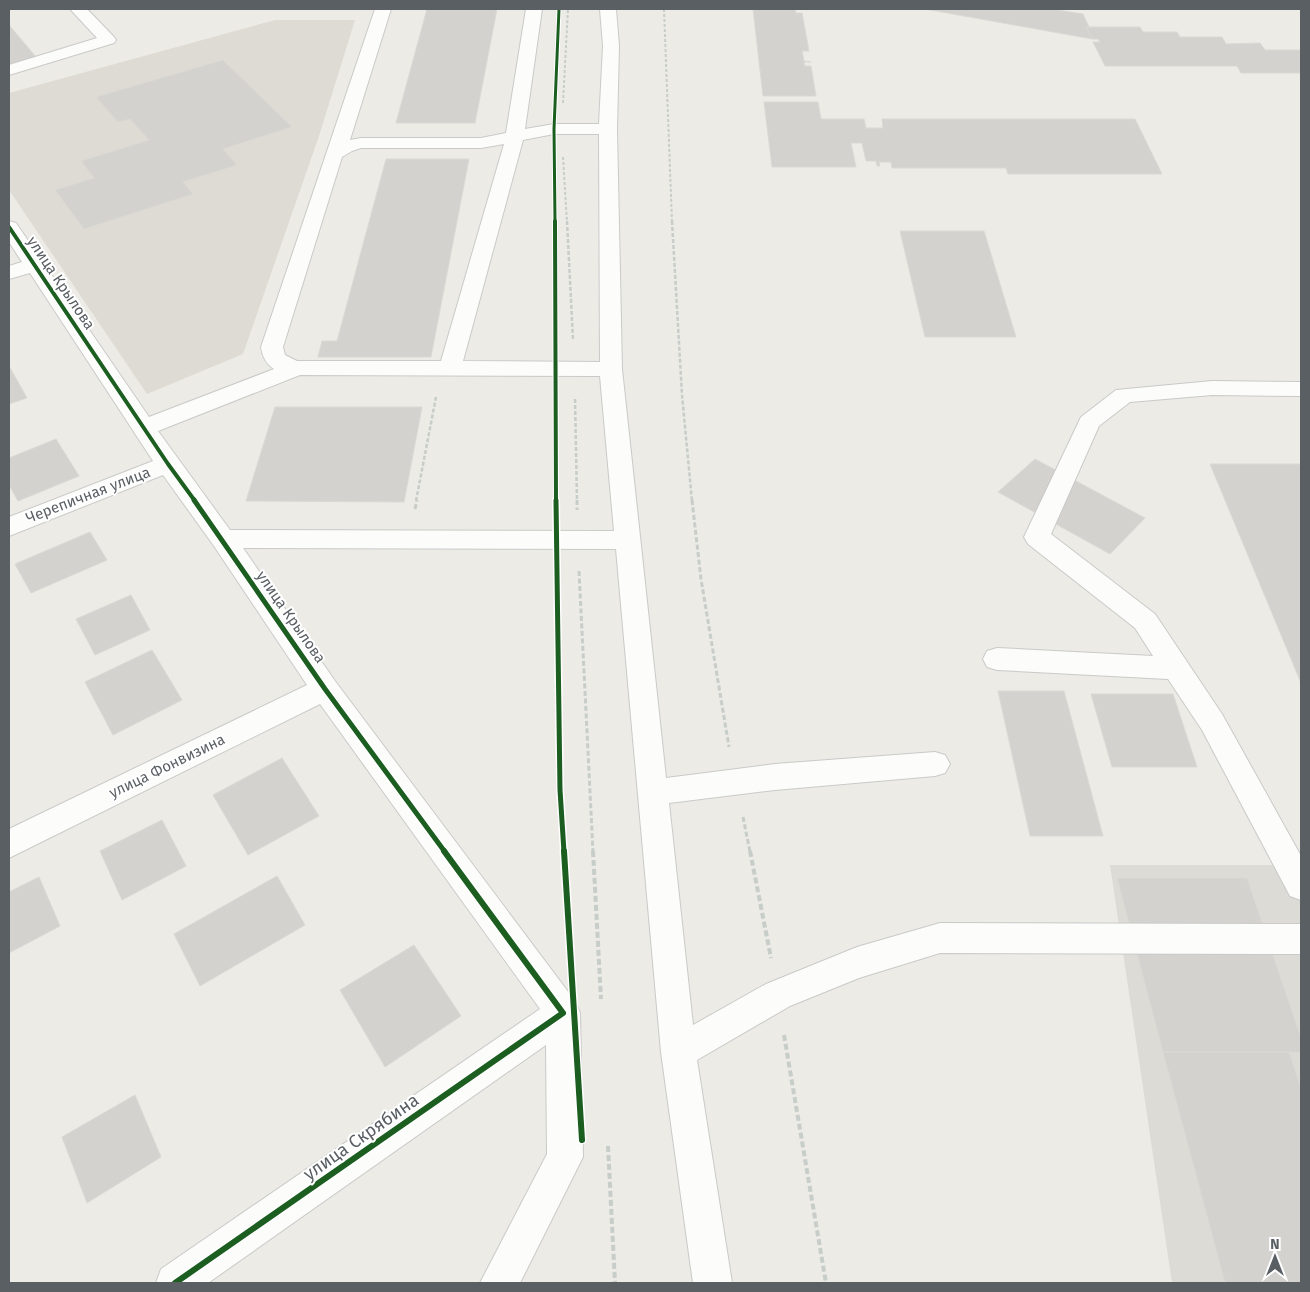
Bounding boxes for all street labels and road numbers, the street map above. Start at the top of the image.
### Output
street label: улица Крылова [23,233,99,333]
street label: Черепичная улица [23,463,153,527]
street label: улица Крылова [253,567,329,667]
street label: улица Фонвизина [106,730,228,802]
street label: улица Скрябина [299,1089,423,1185]

